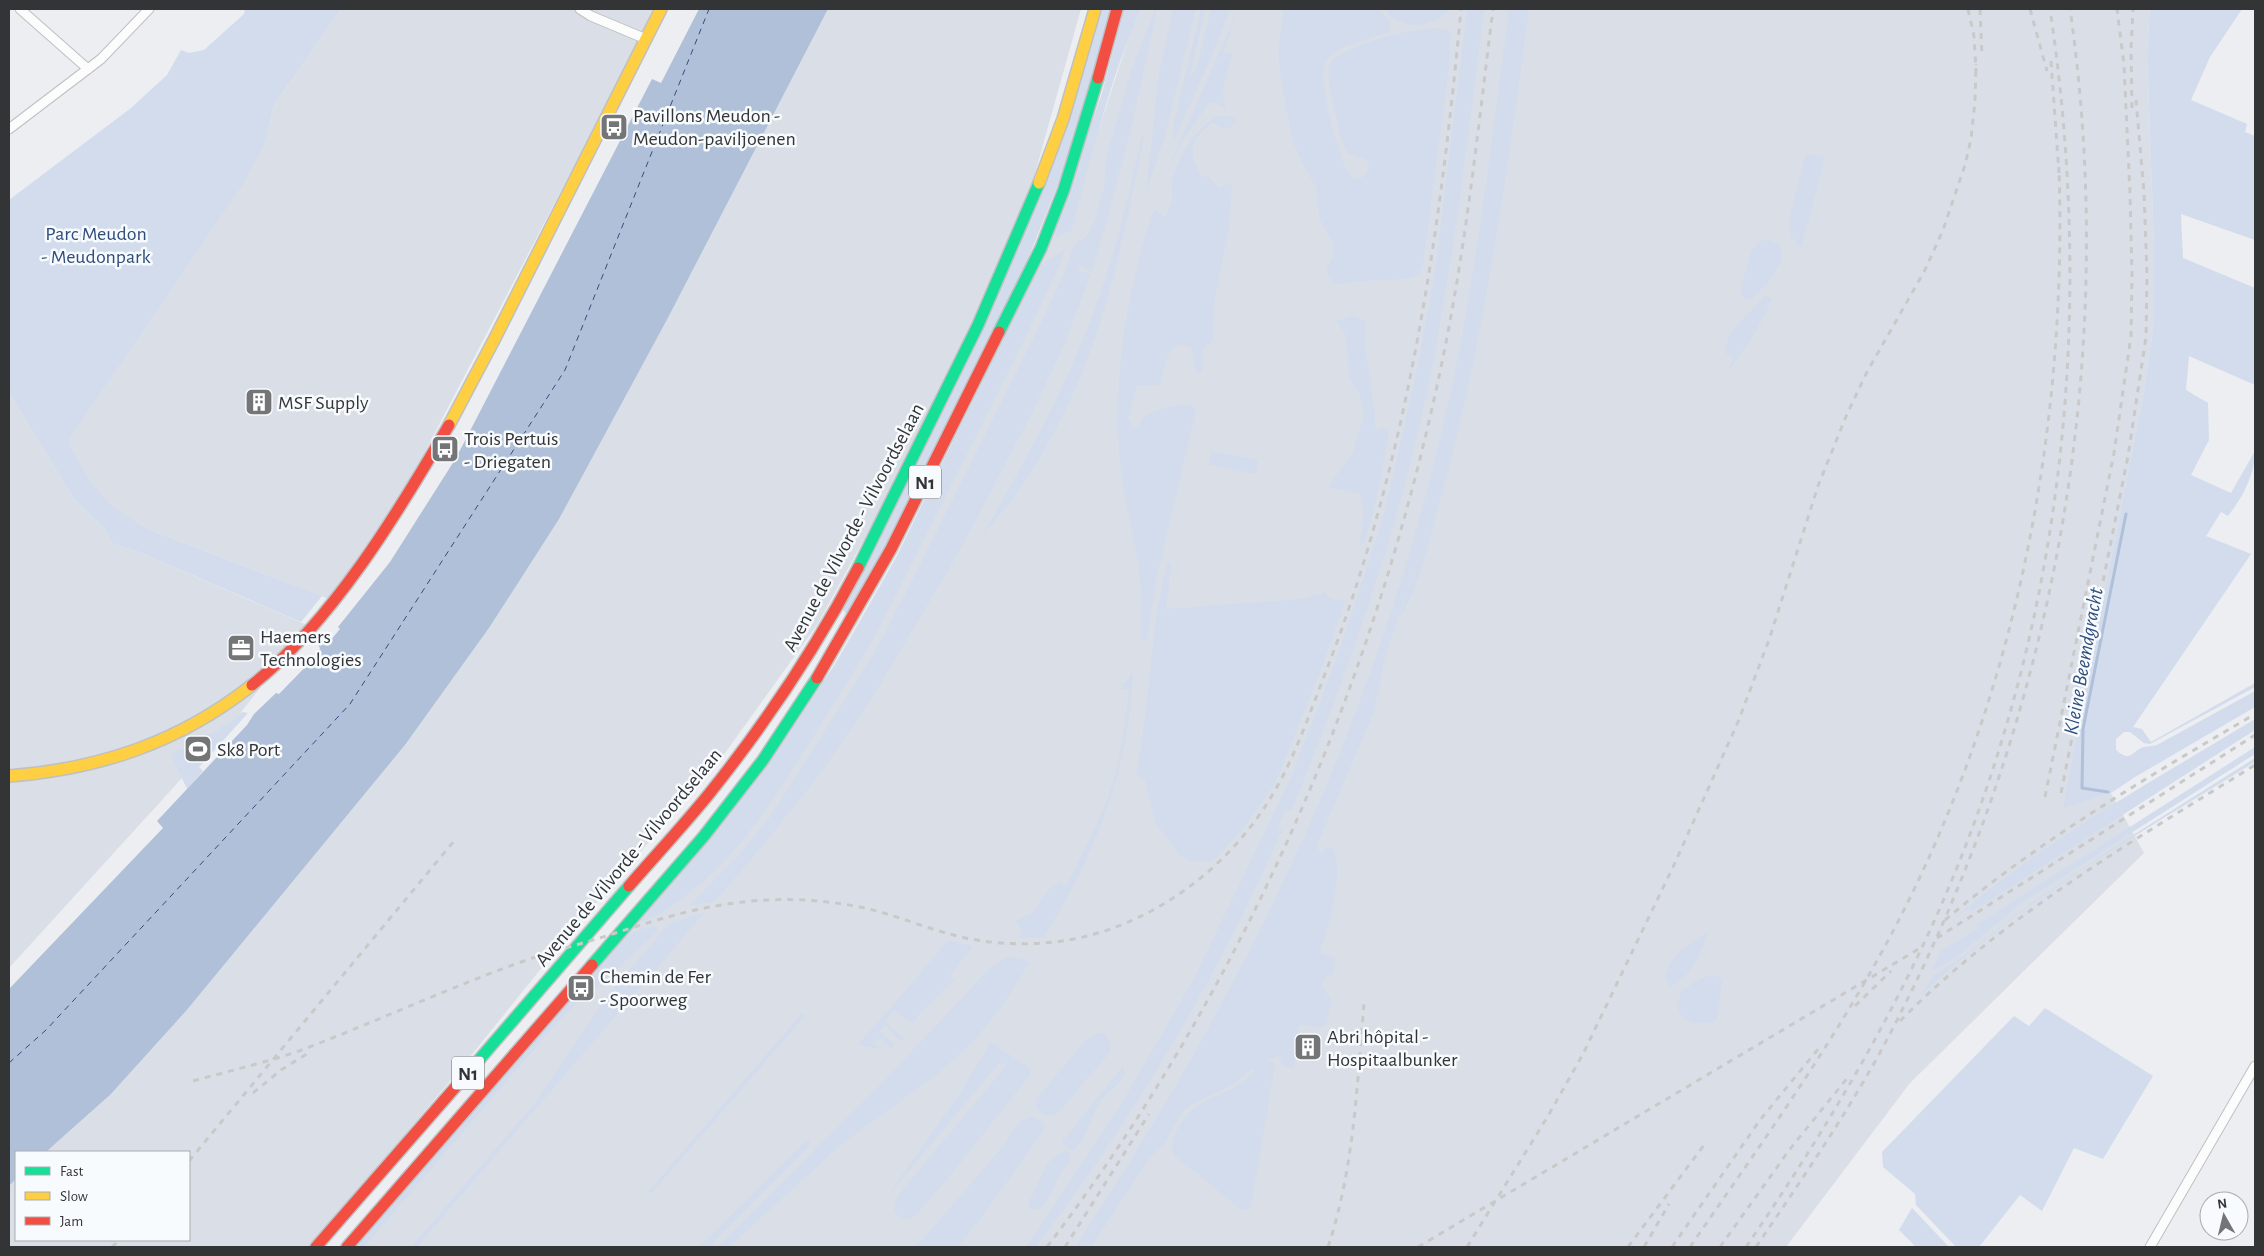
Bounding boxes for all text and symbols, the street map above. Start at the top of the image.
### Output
place label: Pavillons Meudon - Meudon-paviljoenen [633,106,796,149]
bus stop icon: Pavillons Meudon - Meudon-paviljoenen [599,112,629,142]
park label: Parc Meudon - Meudonpark [41,224,151,267]
building icon: MSF Supply [244,387,274,417]
place label: MSF Supply [278,393,369,413]
street label: Avenue de Vilvorde - Vilvoordselaan [780,400,928,655]
place label: Trois Pertuis - Driegaten [464,429,558,472]
bus stop icon: Trois Pertuis - Driegaten [430,434,460,464]
road number: N1 [909,466,941,498]
water label: Kleine Beemdgracht [2060,586,2107,736]
place label: Haemers Technologies [260,627,362,670]
office icon: Haemers Technologies [226,633,256,663]
sports icon: Sk8 Port [183,734,213,764]
place label: Sk8 Port [217,740,281,760]
street label: Avenue de Vilvorde - Vilvoordselaan [532,745,726,970]
place label: Chemin de Fer - Spoorweg [600,967,712,1010]
bus stop icon: Chemin de Fer - Spoorweg [566,973,596,1003]
place label: Abri hôpital - Hospitaalbunker [1327,1027,1458,1070]
building icon: Abri hôpital - Hospitaalbunker [1293,1032,1323,1062]
road number: N1 [452,1056,484,1090]
legend [15,1151,190,1241]
text: Fast [60,1164,84,1179]
text: Slow [60,1189,88,1204]
north arrow [2199,1191,2249,1241]
text: N [2217,1197,2228,1212]
text: Jam [60,1214,83,1229]

